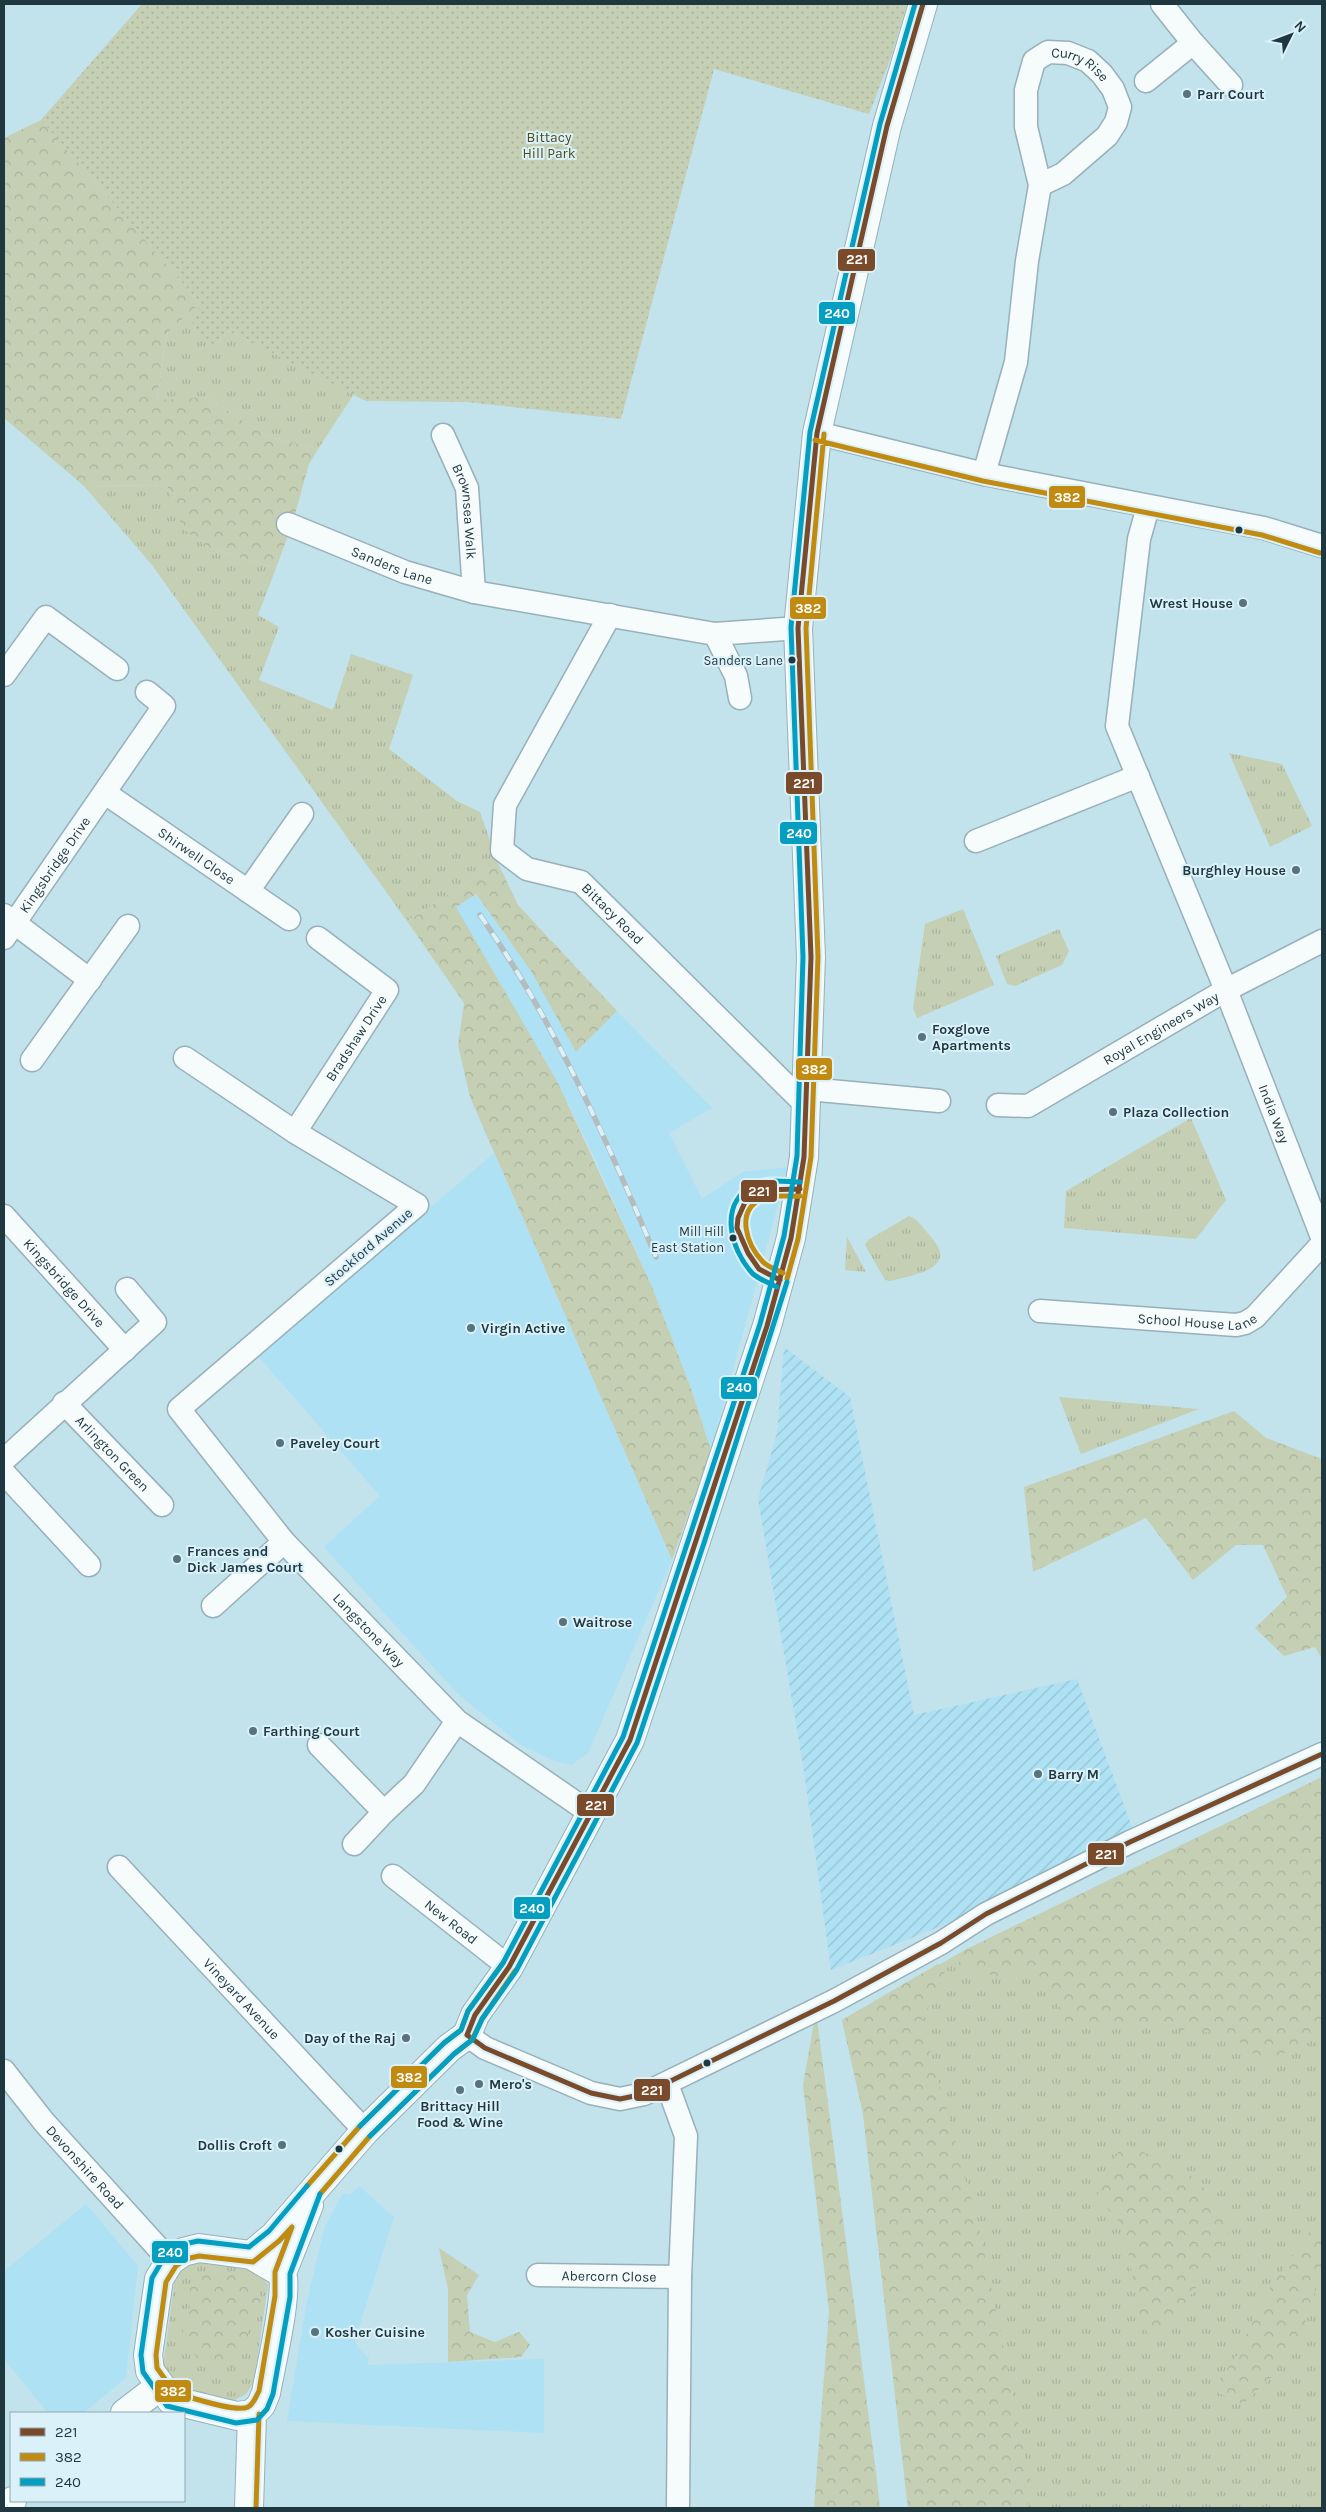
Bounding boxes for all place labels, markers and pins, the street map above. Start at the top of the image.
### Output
place label: Parr Court [1197,86,1265,103]
marker: Parr Court [1181,88,1193,100]
unlabelled marker [1234,525,1244,535]
place label: Wrest House [1150,595,1233,612]
marker: Wrest House [1237,597,1249,609]
place label: Sanders Lane [703,653,783,668]
marker: Sanders Lane [787,655,797,665]
place label: Burghley House [1182,862,1286,879]
marker: Burghley House [1290,864,1302,876]
place label: Foxglove Apartments [932,1021,1011,1054]
marker: Foxglove Apartments [916,1031,928,1043]
place label: Plaza Collection [1123,1104,1229,1121]
marker: Plaza Collection [1107,1106,1119,1118]
place label: Mill Hill East Station [651,1224,724,1255]
marker: Mill Hill East Station [728,1233,738,1243]
place label: Virgin Active [481,1320,565,1337]
marker: Virgin Active [465,1322,477,1334]
place label: Paveley Court [290,1435,380,1452]
marker: Paveley Court [274,1437,286,1449]
place label: Frances and Dick James Court [187,1543,304,1576]
marker: Frances and Dick James Court [171,1553,183,1565]
place label: Waitrose [573,1614,632,1631]
marker: Waitrose [557,1616,569,1628]
place label: Farthing Court [263,1723,360,1740]
marker: Farthing Court [247,1725,259,1737]
place label: Barry M [1048,1766,1099,1783]
marker: Barry M [1032,1768,1044,1780]
place label: Day of the Raj [304,2030,396,2047]
marker: Day of the Raj [400,2032,412,2044]
unlabelled marker [702,2058,712,2068]
place label: Mero's [489,2076,532,2093]
marker: Mero's [473,2078,485,2090]
marker: Brittacy Hill Food & Wine [454,2084,466,2096]
place label: Brittacy Hill Food & Wine [417,2098,503,2131]
place label: Dollis Croft [197,2137,272,2154]
marker: Dollis Croft [276,2139,288,2151]
unlabelled marker [334,2144,344,2154]
place label: Kosher Cuisine [325,2324,425,2341]
marker: Kosher Cuisine [309,2326,321,2338]

